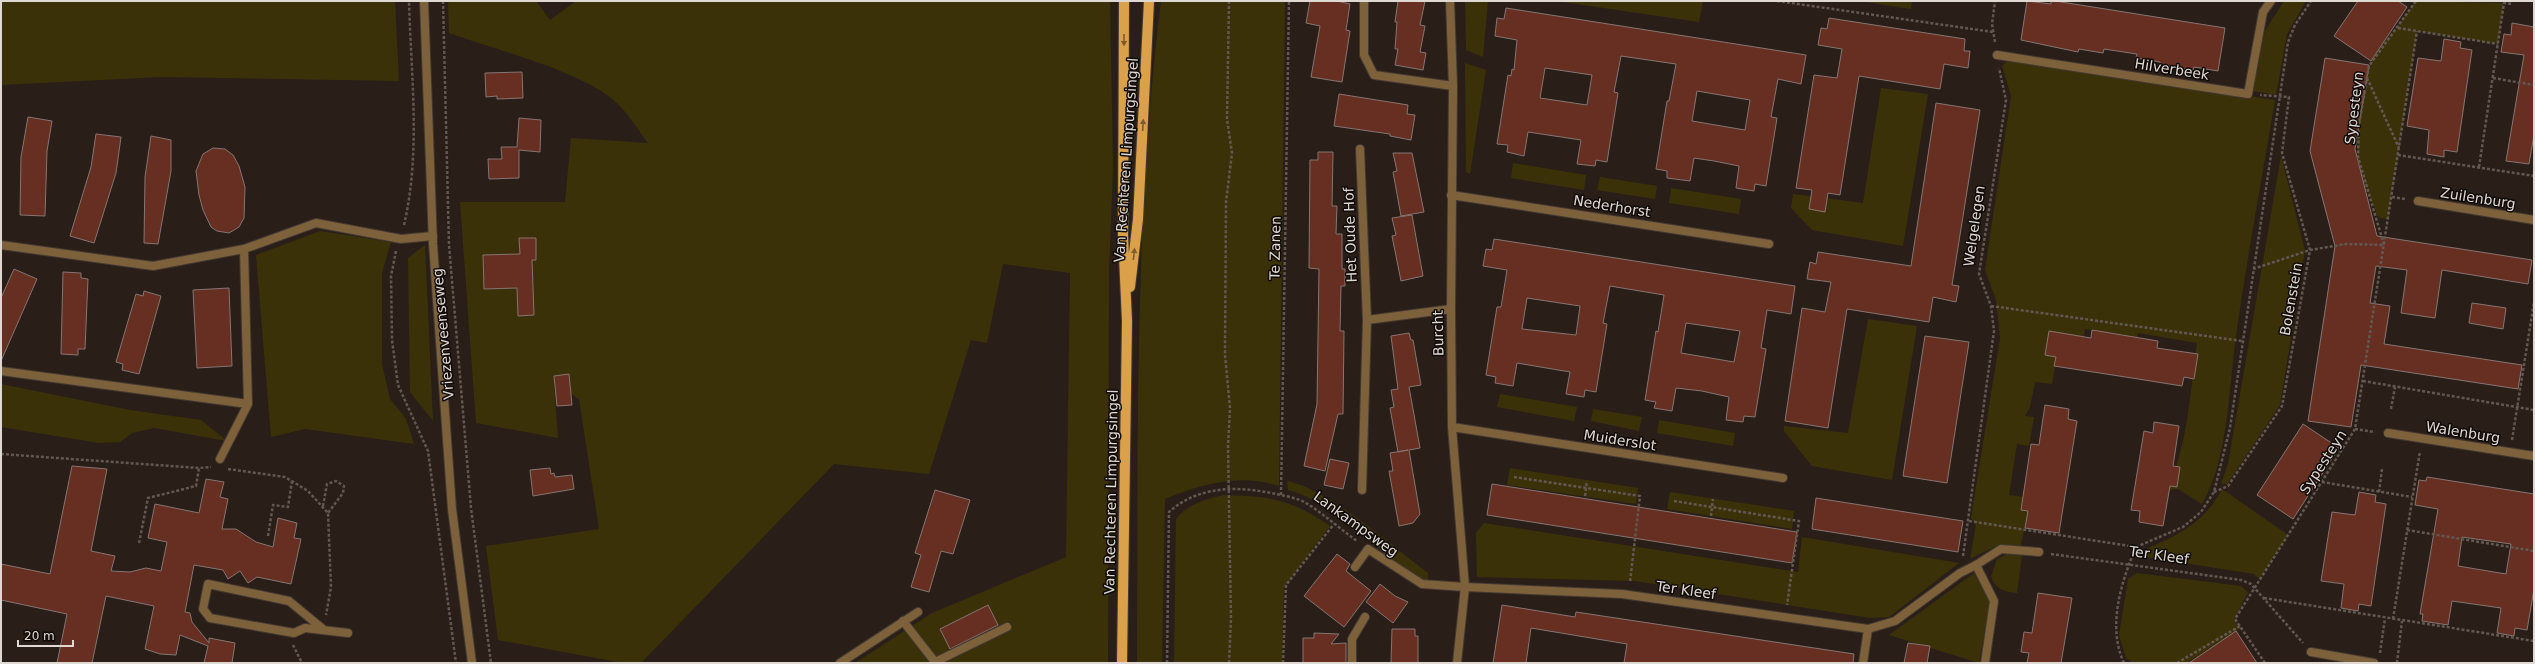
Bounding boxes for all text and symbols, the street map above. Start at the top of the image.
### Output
one-way arrow [1121,34,1127,47]
street label: Hilverbeek [2134,55,2211,83]
street label: Van Rechteren Limpurgsingel [1111,57,1141,263]
street label: Sypesteyn [2342,71,2366,145]
one-way arrow [1140,118,1146,131]
street label: Welgelegen [1960,184,1988,268]
street label: Zuilenburg [2439,184,2517,212]
street label: Het Oude Hof [1340,186,1360,283]
street label: Nederhorst [1572,192,1652,220]
street label: Te Zanen [1266,216,1284,281]
one-way arrow [1131,248,1137,261]
street label: Bolenstein [2277,261,2305,337]
street label: Vriezenveenseweg [429,268,457,400]
street label: Burcht [1430,309,1446,356]
street label: Van Rechteren Limpurgsingel [1101,389,1121,595]
street label: Walenburg [2425,418,2501,446]
street label: Muiderslot [1583,426,1658,454]
street label: Sypesteyn [2296,427,2350,497]
street label: Lankampsweg [1311,488,1401,560]
street label: Ter Kleef [2127,543,2191,567]
street label: Ter Kleef [1654,578,1718,602]
scale bar [18,622,73,648]
text: 20 m [24,629,55,643]

